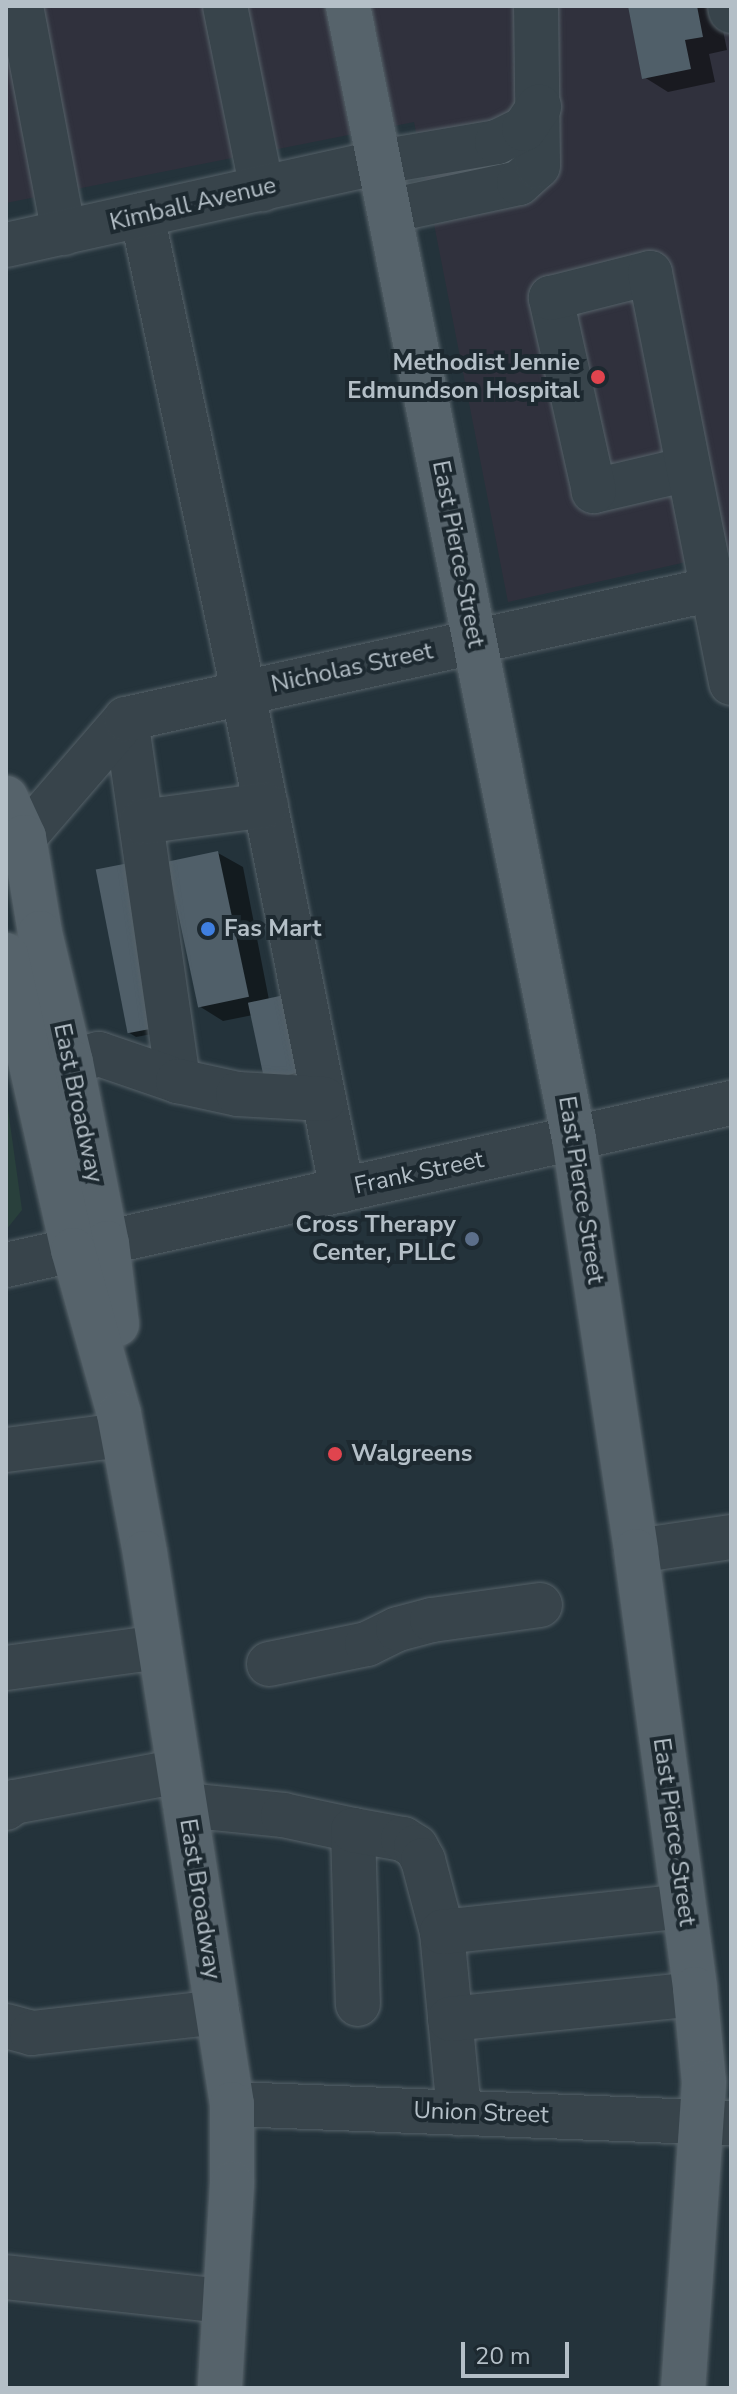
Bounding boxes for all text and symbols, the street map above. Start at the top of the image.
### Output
street label: Kimball Avenue [107,171,279,237]
place label: Methodist Jennie Edmundson Hospital [347,349,580,405]
marker: Methodist Jennie Edmundson Hospital [587,366,609,388]
street label: East Pierce Street [426,458,490,650]
street label: Nicholas Street [269,637,435,699]
place label: Fas Mart [224,915,322,943]
marker: Fas Mart [199,920,217,938]
street label: East Broadway [47,1021,109,1185]
street label: East Pierce Street [552,1094,610,1286]
street label: Frank Street [352,1145,486,1201]
place label: Cross Therapy Center, PLLC [296,1211,456,1267]
marker: Cross Therapy Center, PLLC [463,1230,481,1248]
place label: Walgreens [351,1440,472,1468]
marker: Walgreens [326,1445,344,1463]
street label: East Pierce Street [647,1736,701,1928]
street label: East Broadway [173,1817,227,1981]
street label: Union Street [413,2096,549,2130]
scale bar [465,2326,573,2376]
text: 20 m [475,2340,531,2372]

